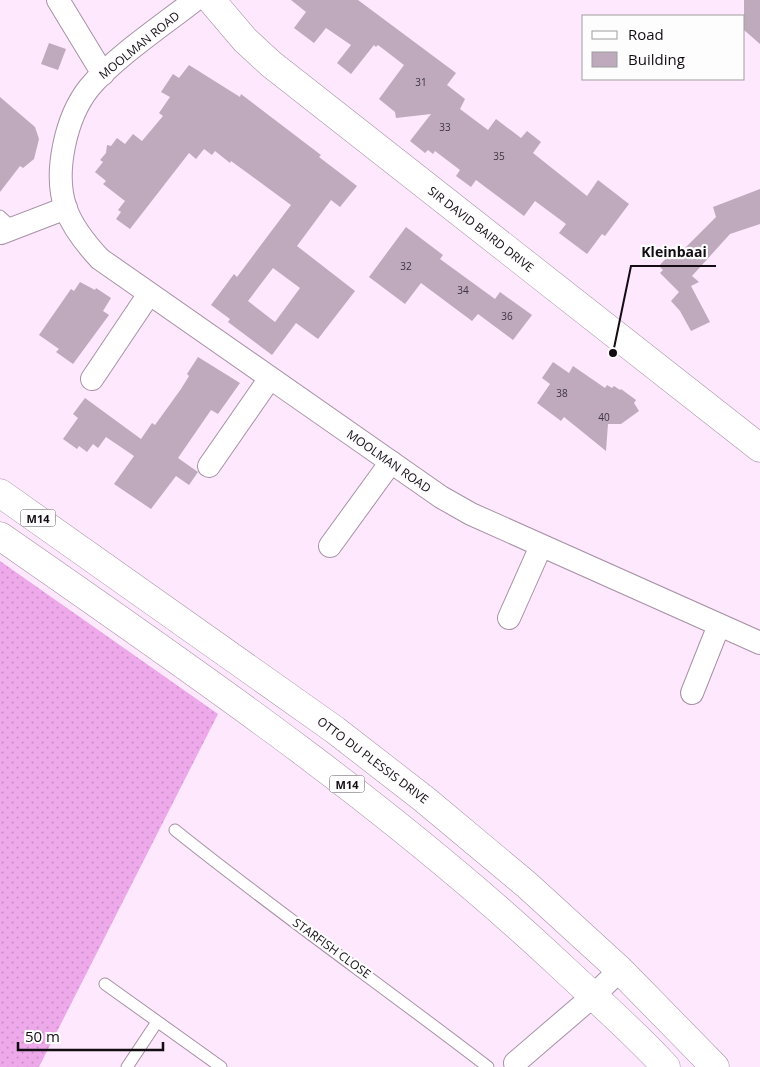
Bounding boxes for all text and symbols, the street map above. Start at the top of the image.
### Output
street label: MOOLMAN ROAD [95,7,183,83]
legend [582,15,745,80]
text: Road [628,24,664,44]
text: Building [628,49,685,69]
house number: 31 [415,75,427,89]
house number: 33 [439,120,451,134]
house number: 35 [493,149,505,163]
street label: SIR DAVID BAIRD DRIVE [424,182,538,276]
callout: Kleinbaai [631,237,716,266]
text: Kleinbaai [641,242,707,261]
house number: 32 [400,259,412,273]
house number: 34 [457,283,469,297]
house number: 36 [501,309,513,323]
house number: 38 [556,386,568,400]
house number: 40 [598,410,610,424]
street label: MOOLMAN ROAD [343,426,435,496]
road number: M14 [20,509,56,526]
street label: OTTO DU PLESSIS DRIVE [314,713,432,807]
road number: M14 [330,776,364,792]
street label: STARFISH CLOSE [290,914,374,982]
scale bar [18,1020,162,1052]
text: 50 m [25,1026,60,1046]

